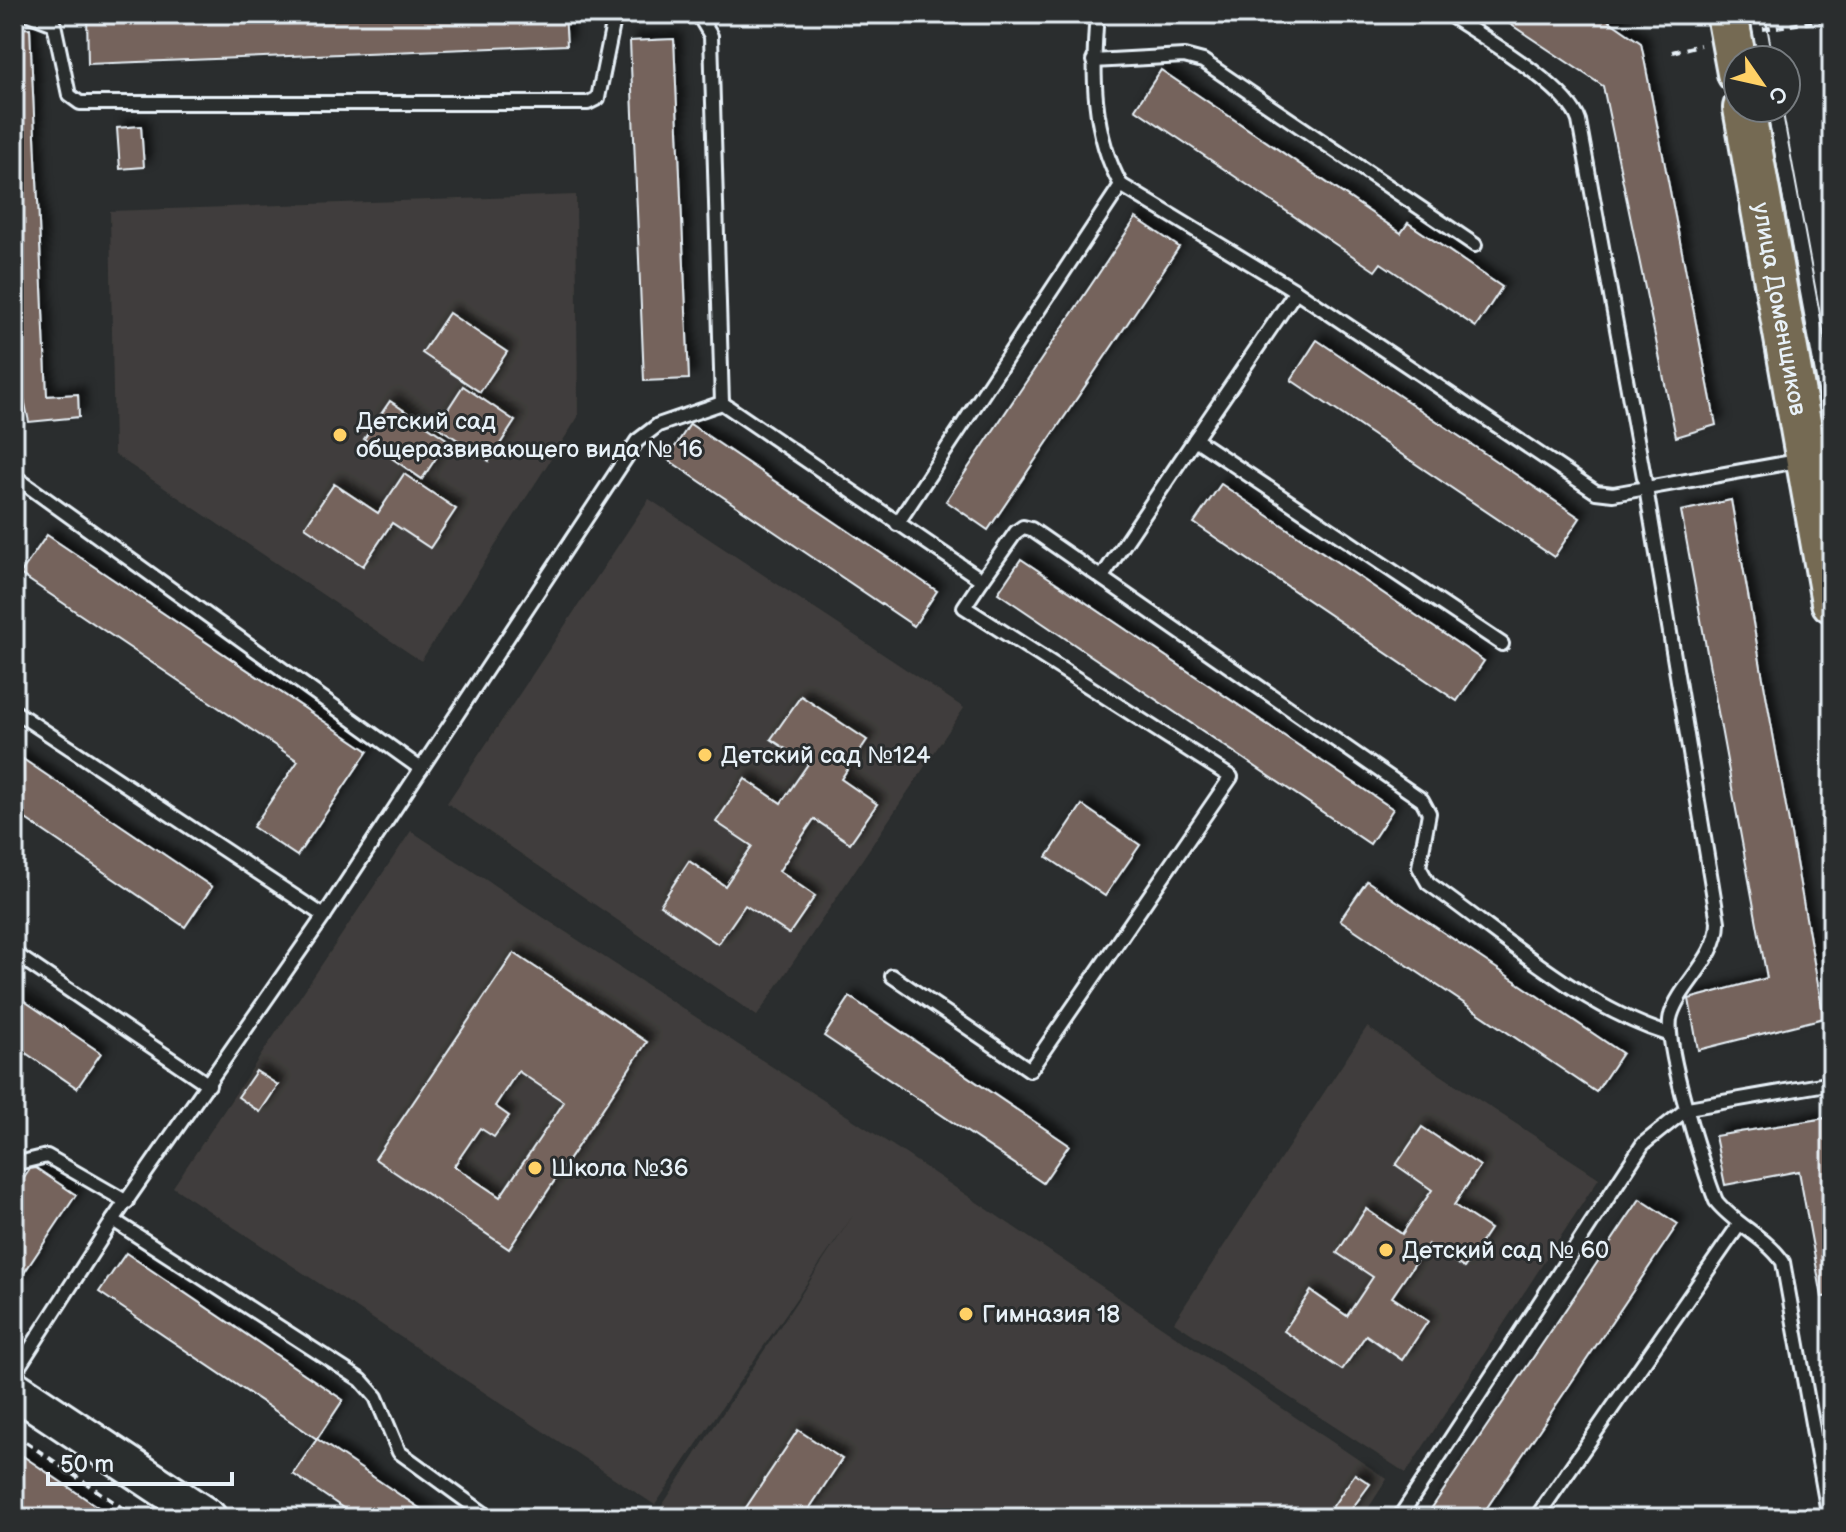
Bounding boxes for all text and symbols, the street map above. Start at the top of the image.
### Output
north arrow [1722,44,1802,124]
text: С [1762,80,1793,108]
street label: улица Доменщиков [1746,200,1813,418]
place label: Детский сад общеразвивающего вида № 16 [356,407,703,464]
marker: Детский сад общеразвивающего вида № 16 [331,426,349,444]
place label: Детский сад №124 [721,741,931,770]
marker: Детский сад №124 [696,746,714,764]
place label: Школа №36 [551,1154,688,1183]
marker: Школа №36 [526,1159,544,1177]
place label: Детский сад № 60 [1402,1236,1609,1265]
marker: Детский сад № 60 [1377,1241,1395,1259]
place label: Гимназия 18 [982,1300,1120,1329]
marker: Гимназия 18 [957,1305,975,1323]
scale bar [48,1436,232,1486]
text: 50 m [60,1450,114,1479]

